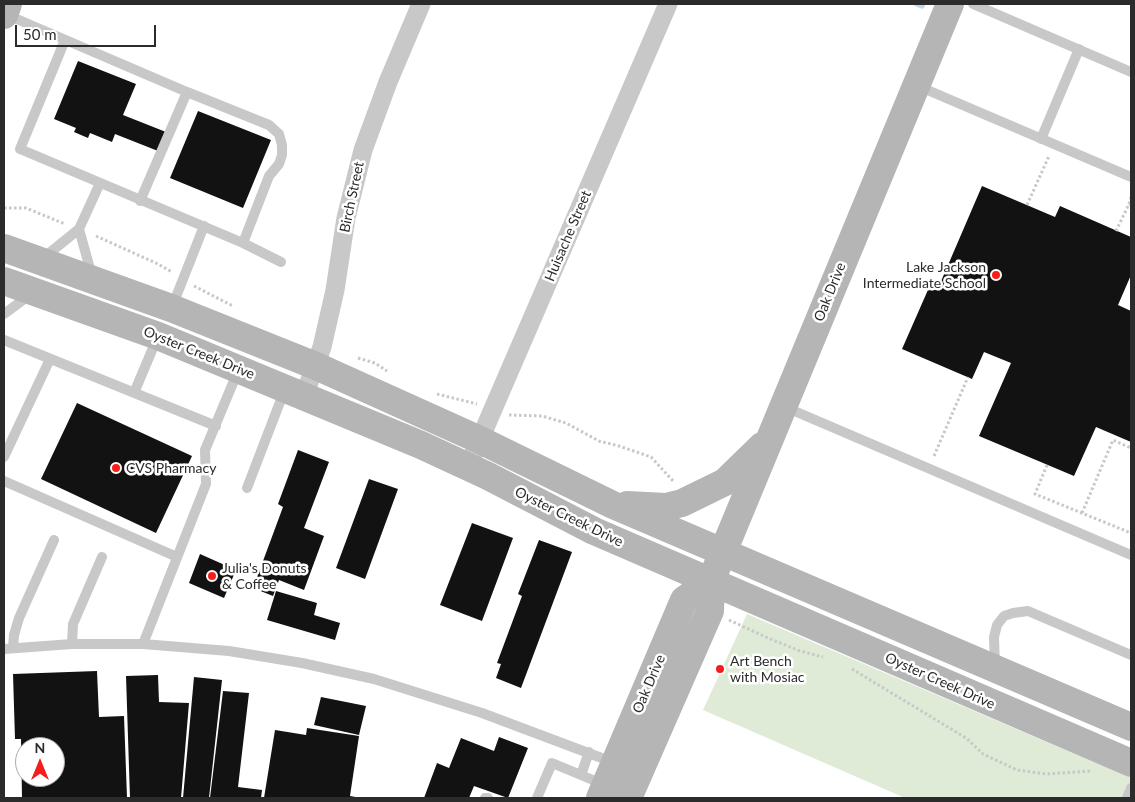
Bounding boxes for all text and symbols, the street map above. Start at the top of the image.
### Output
scale bar [18,15,159,47]
text: 50 m [23,25,57,43]
street label: Birch Street [336,160,368,234]
street label: Huisache Street [541,188,595,284]
place label: Lake Jackson Intermediate School [863,259,986,292]
street label: Oak Drive [811,260,849,324]
marker: Lake Jackson Intermediate School [990,269,1002,281]
street label: Oyster Creek Drive [141,323,257,383]
place label: CVS Pharmacy [126,460,216,476]
marker: CVS Pharmacy [110,462,122,474]
street label: Oyster Creek Drive [512,484,626,550]
place label: Julia's Donuts & Coffee [222,560,307,592]
marker: Julia's Donuts & Coffee [206,570,218,582]
street label: Oyster Creek Drive [883,649,997,713]
street label: Oak Drive [629,652,669,716]
place label: Art Bench with Mosiac [730,653,805,686]
marker: Art Bench with Mosiac [714,663,726,675]
north arrow [15,737,65,787]
text: N [35,739,45,756]

